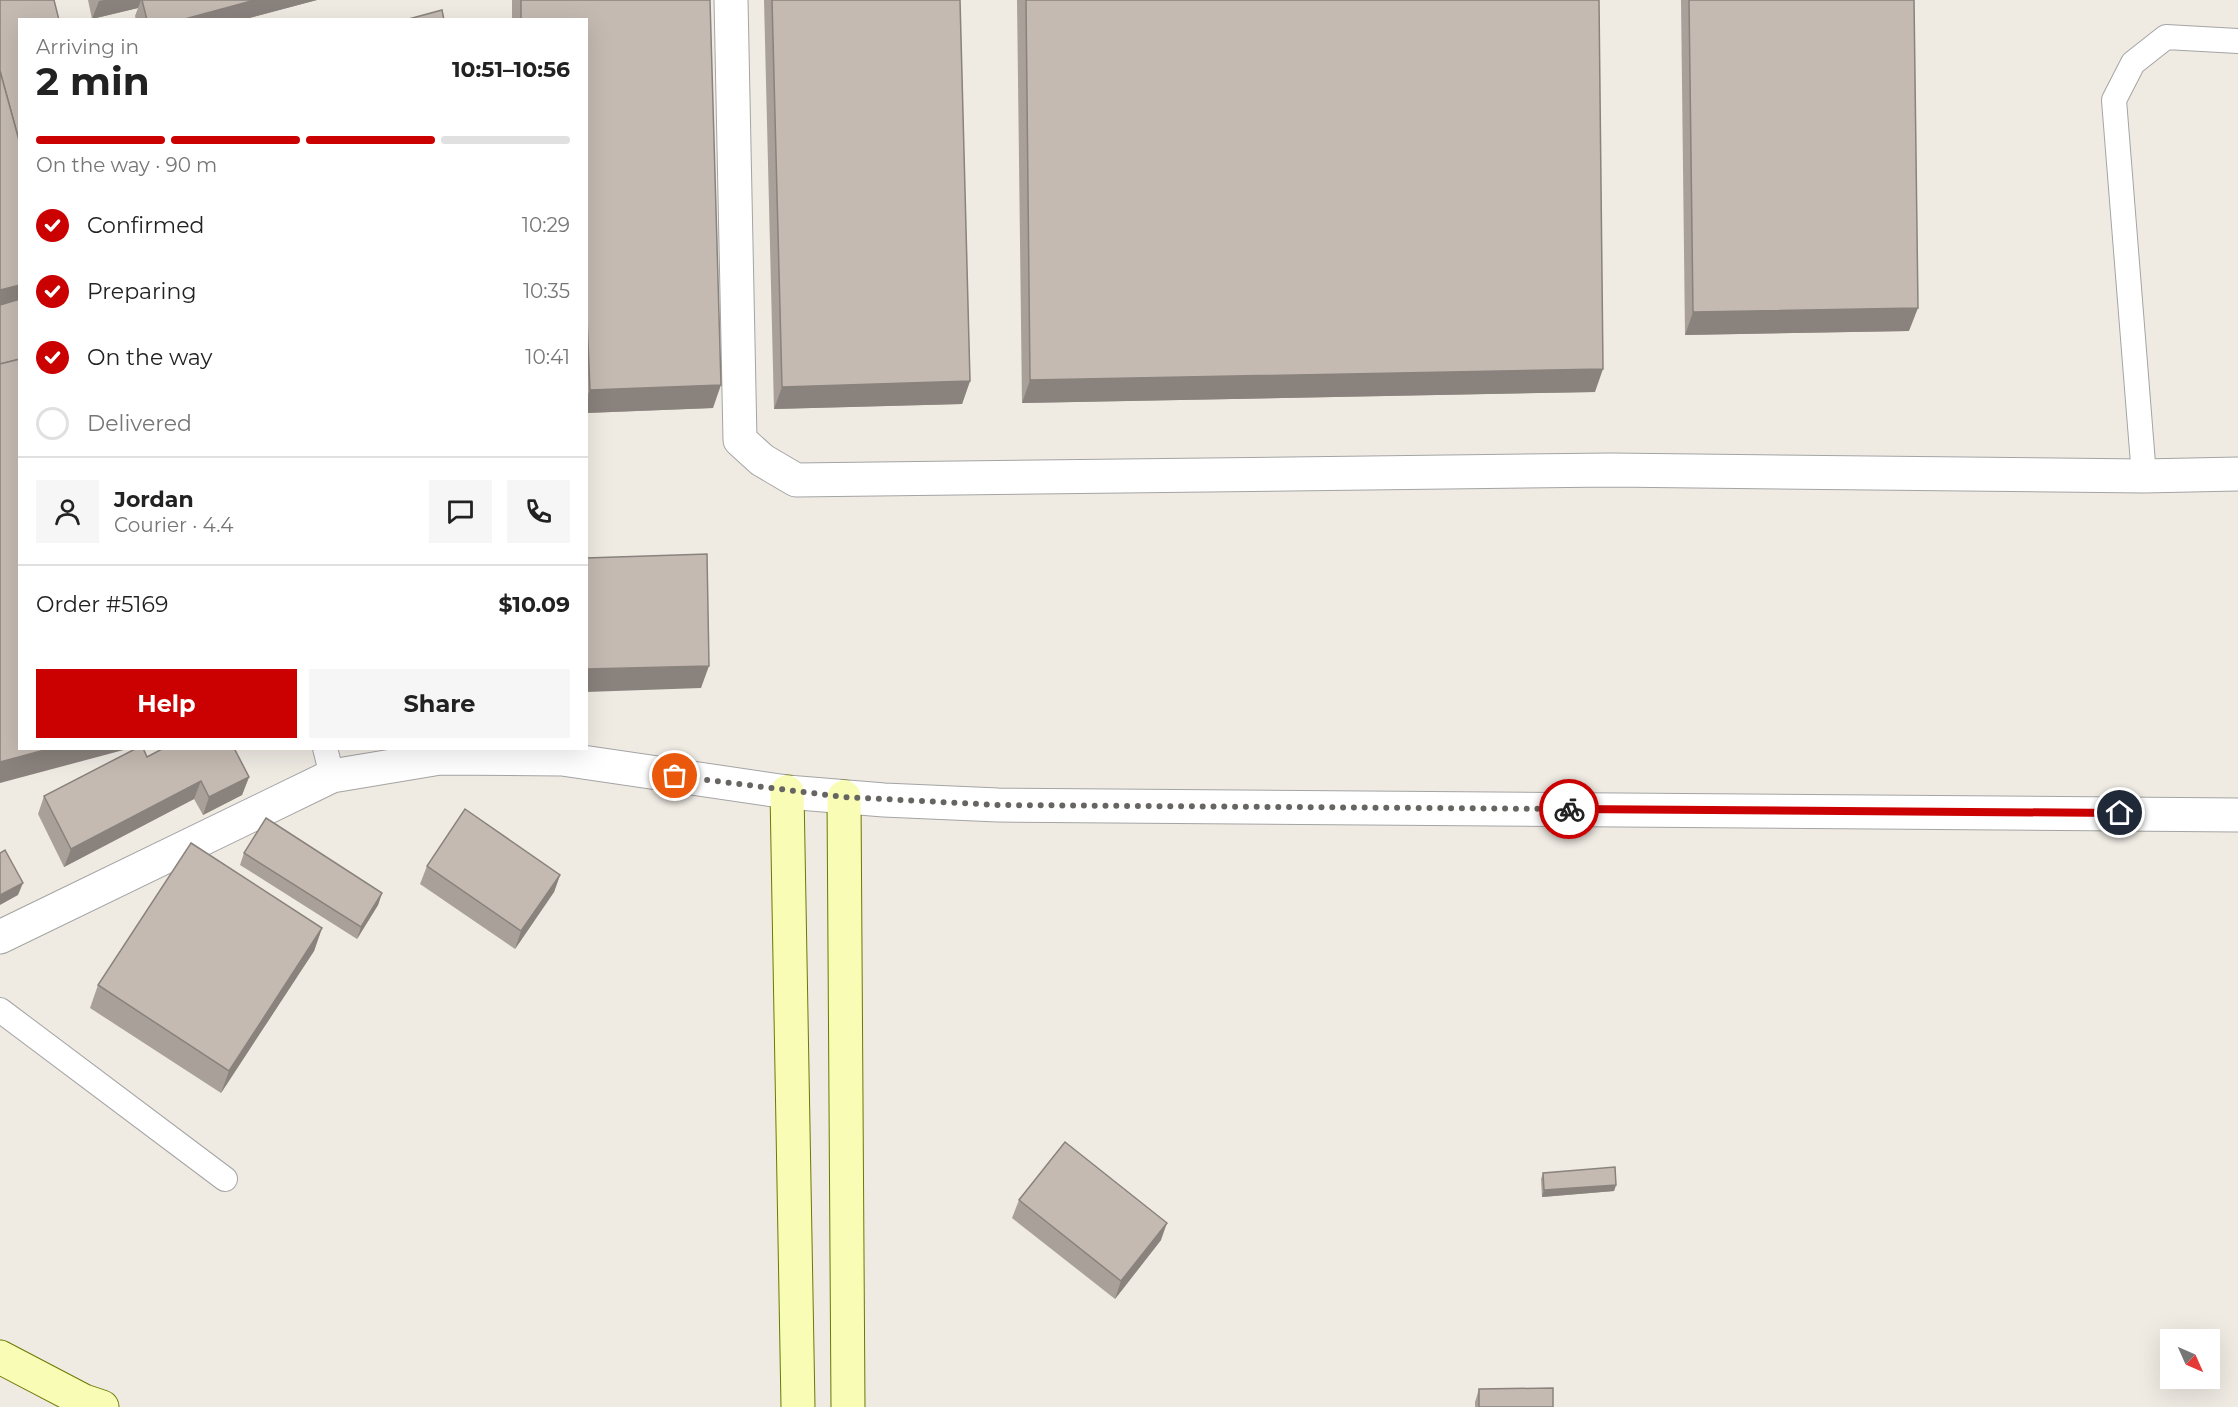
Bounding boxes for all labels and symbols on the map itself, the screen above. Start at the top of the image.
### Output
pin [649,750,700,801]
courier [1539,779,1599,839]
pin [2094,787,2145,838]
north arrow [2160,1329,2220,1389]

